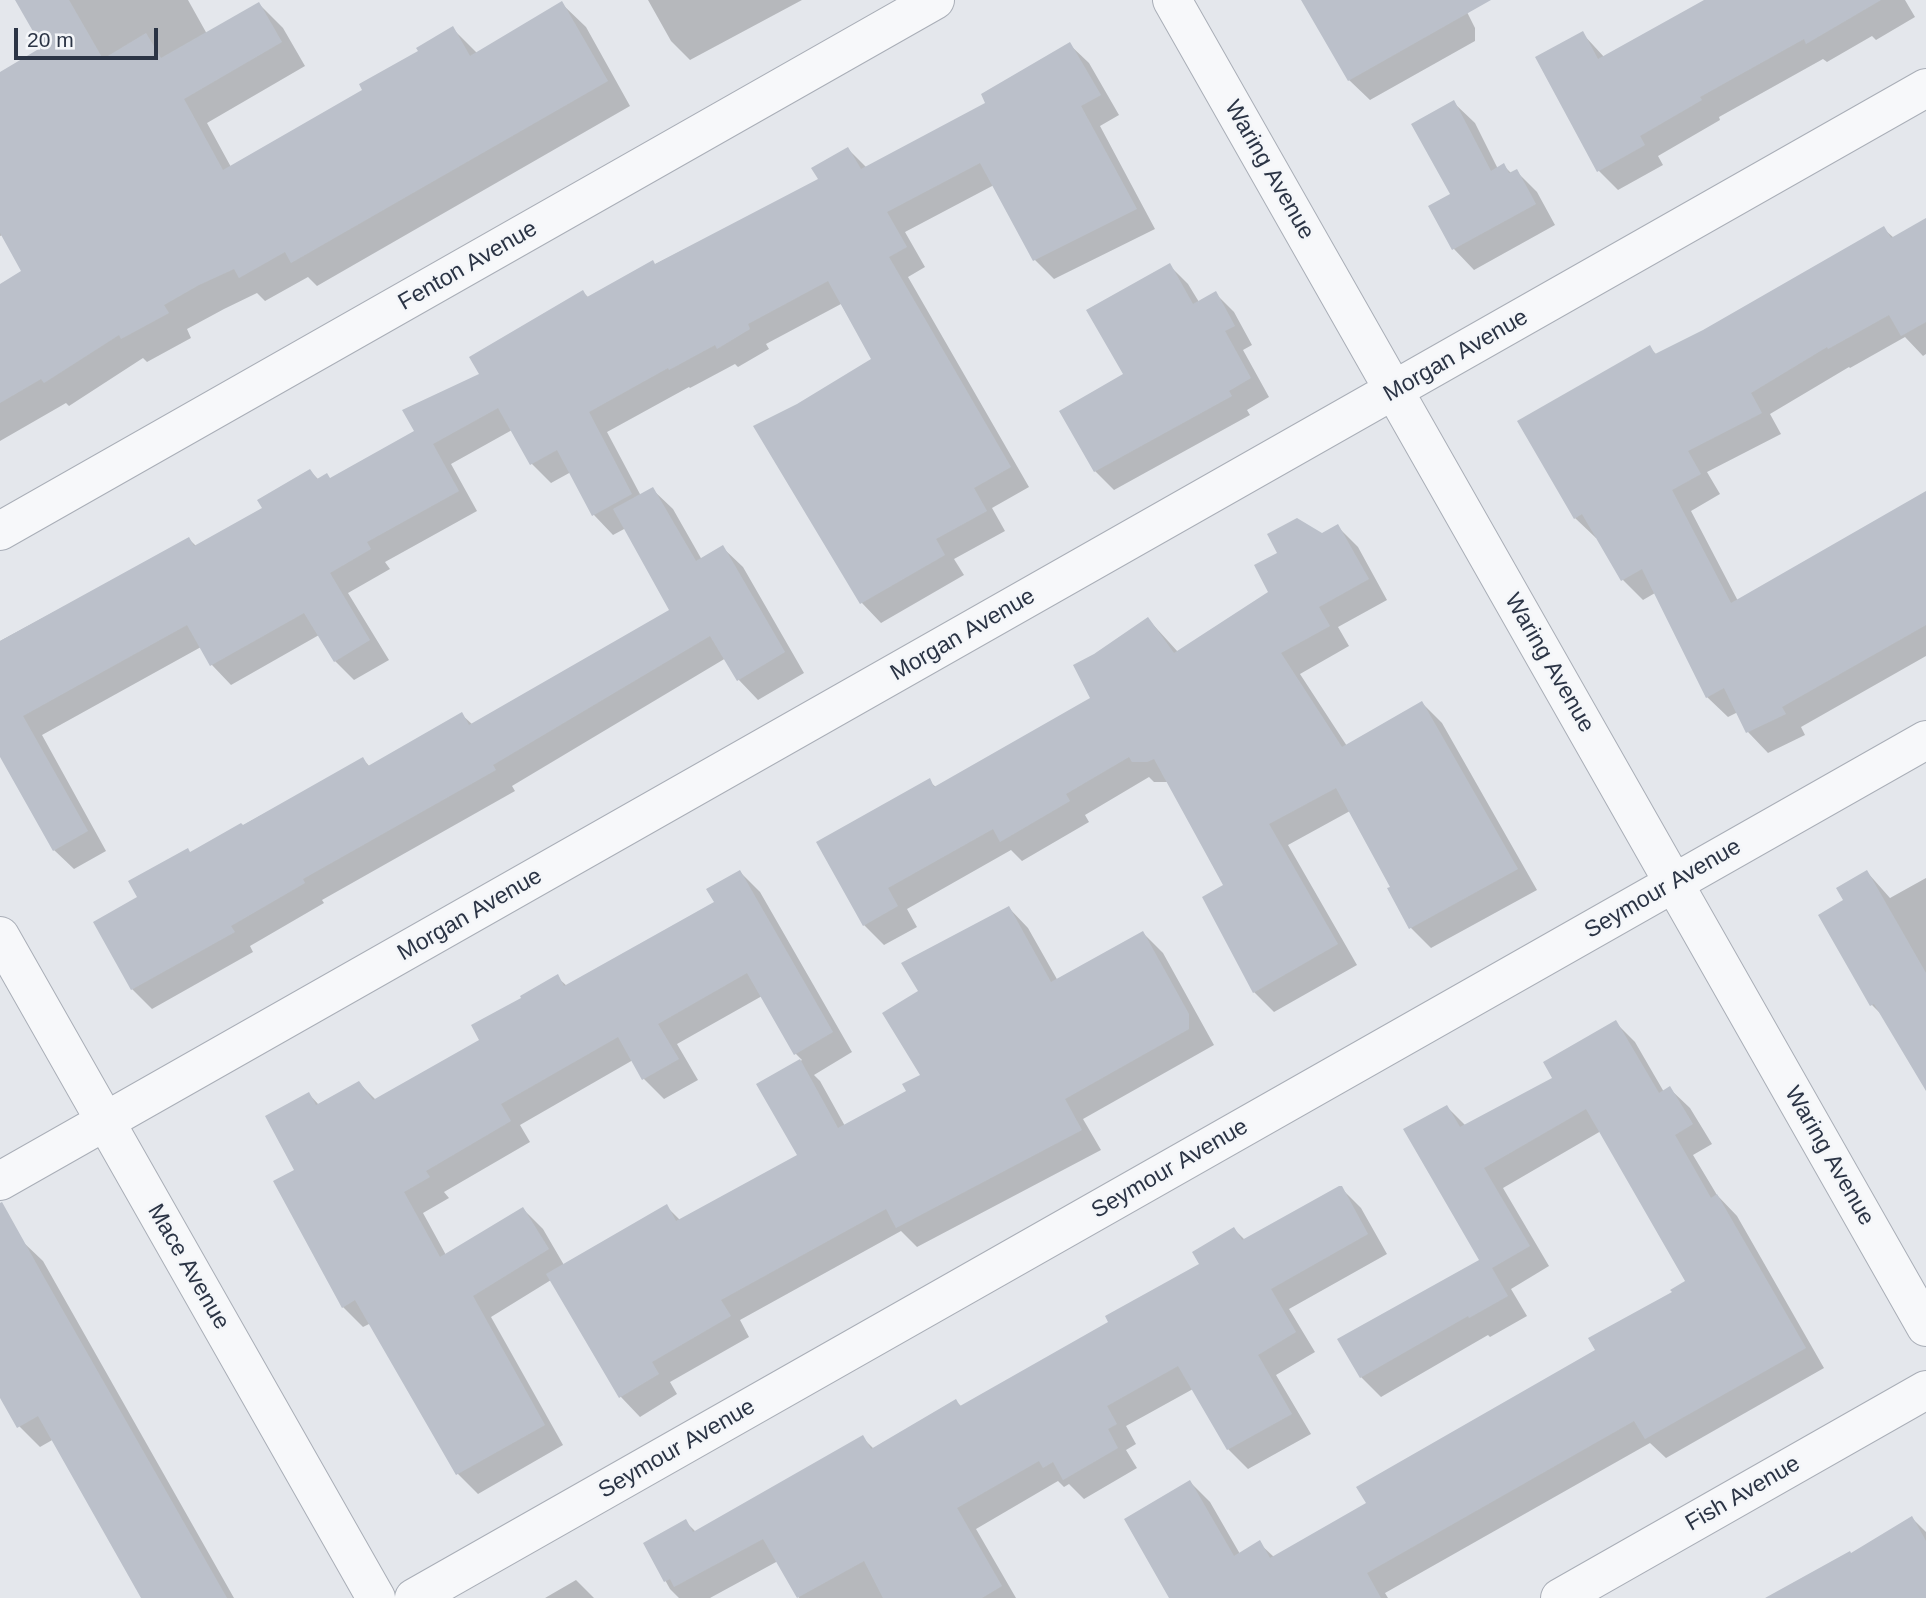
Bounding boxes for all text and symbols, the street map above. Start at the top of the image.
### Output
scale bar [18,14,161,58]
text: 20 m [27,28,74,51]
street label: Waring Avenue [1218,96,1320,244]
street label: Fenton Avenue [394,215,542,317]
street label: Morgan Avenue [1379,304,1533,408]
street label: Morgan Avenue [886,583,1040,687]
street label: Waring Avenue [1498,589,1600,737]
street label: Seymour Avenue [1580,833,1746,945]
street label: Morgan Avenue [393,863,547,967]
street label: Waring Avenue [1778,1082,1880,1230]
street label: Seymour Avenue [1087,1113,1253,1225]
street label: Mace Avenue [141,1199,235,1335]
street label: Seymour Avenue [594,1393,760,1505]
street label: Fish Avenue [1681,1450,1805,1538]

